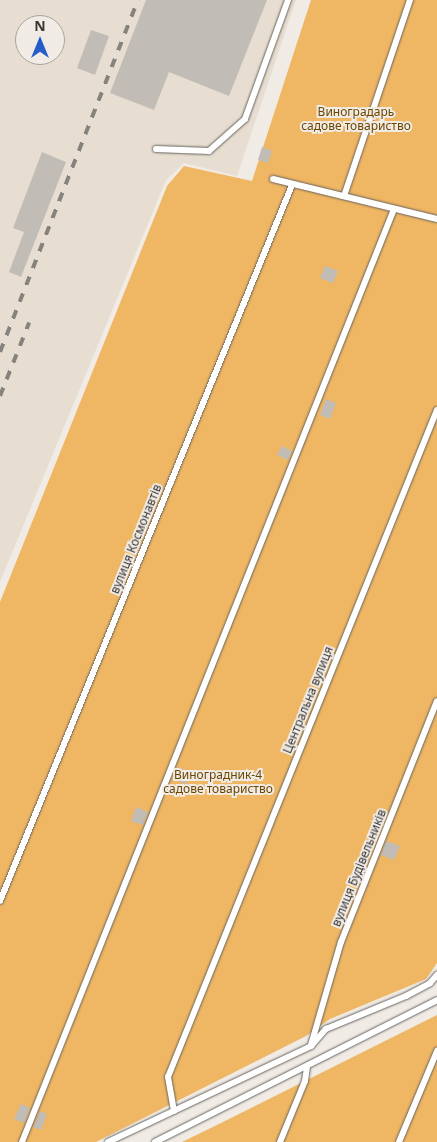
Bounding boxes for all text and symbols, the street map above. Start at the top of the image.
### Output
north arrow [15,15,65,65]
text: N [34,16,46,35]
park label: Виноградарь садове товариство [301,105,411,133]
street label: вулиця Космонавтів [107,482,165,596]
street label: Центральна вулиця [280,644,336,756]
park label: Виноградник-4 садове товариство [163,768,273,796]
street label: вулиця Будівельників [329,807,389,929]

